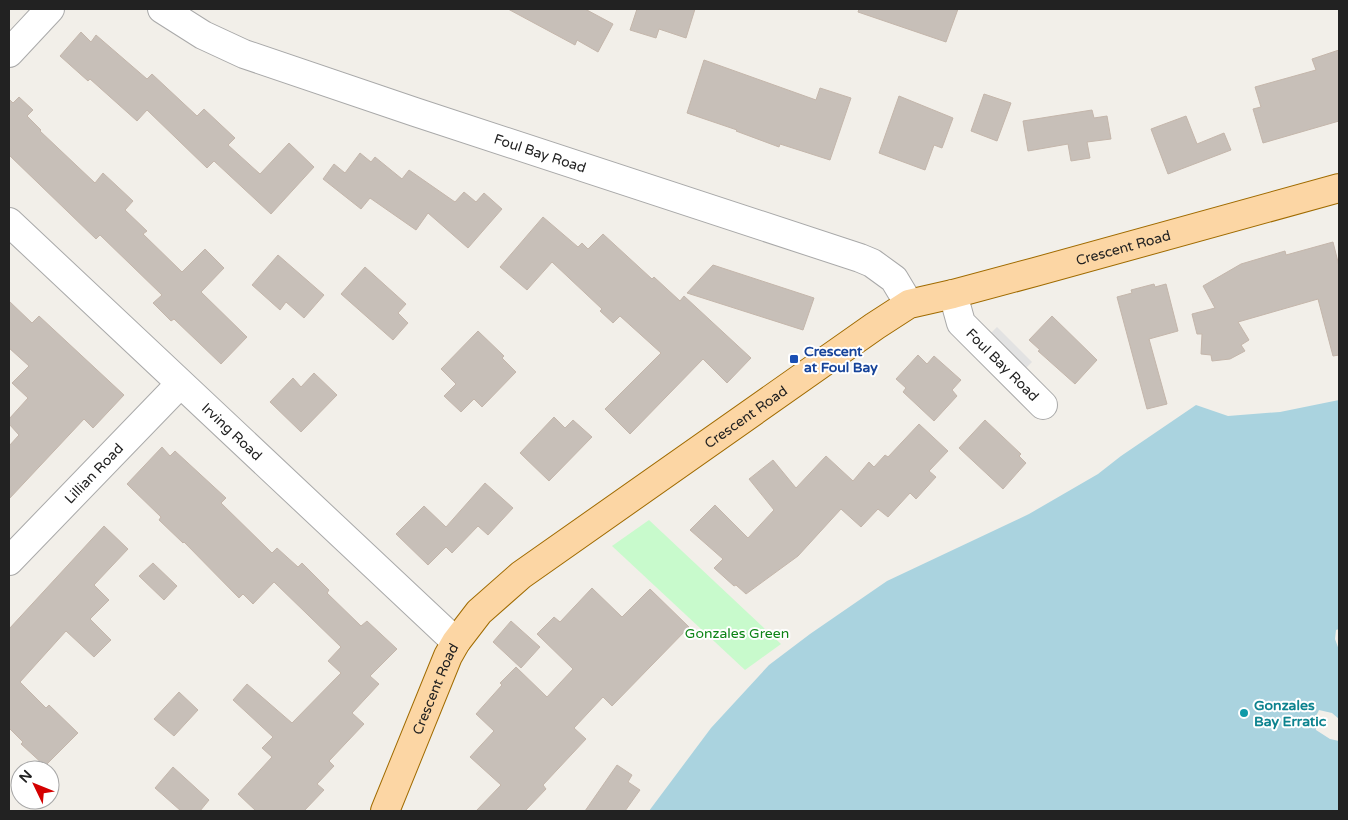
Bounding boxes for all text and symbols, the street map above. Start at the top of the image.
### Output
street label: Foul Bay Road [492,130,588,176]
street label: Crescent Road [1074,226,1172,269]
street label: Foul Bay Road [963,325,1043,405]
place label: Crescent at Foul Bay [804,343,878,376]
marker: Crescent at Foul Bay [788,353,800,365]
street label: Crescent Road [701,382,790,452]
street label: Irving Road [198,399,266,464]
street label: Lillian Road [61,440,127,507]
park label: Gonzales Green [685,625,789,642]
street label: Crescent Road [408,640,462,737]
place label: Gonzales Bay Erratic [1254,697,1327,730]
marker: Gonzales Bay Erratic [1238,707,1250,719]
north arrow [10,760,60,810]
text: N [16,767,36,786]

